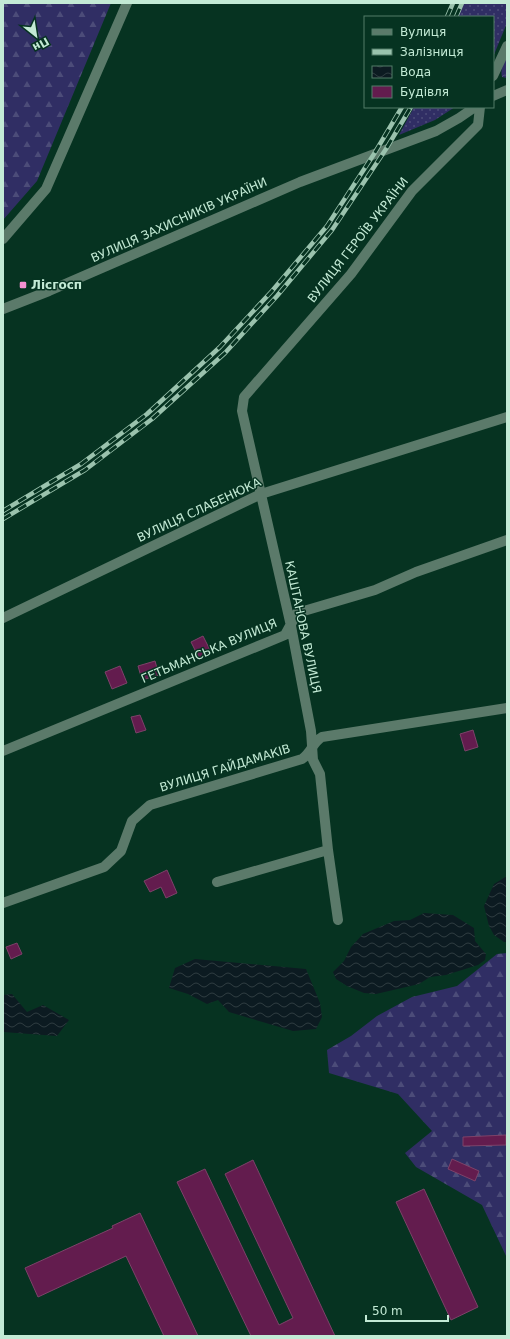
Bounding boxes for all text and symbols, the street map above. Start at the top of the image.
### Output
north arrow [16,16,56,56]
legend [364,16,494,108]
text: Вулиця [400,25,446,39]
text: Пн [30,34,51,54]
text: Залізниця [400,45,463,59]
text: Вода [400,65,431,79]
text: Будівля [400,85,449,99]
street label: ВУЛИЦЯ ЗАХИСНИКІВ УКРАЇНИ [88,174,269,265]
street label: ВУЛИЦЯ ГЕРОЇВ УКРАЇНИ [304,174,411,305]
place label: Лісгосп [31,278,82,292]
marker: Лісгосп [18,280,28,290]
street label: ВУЛИЦЯ СЛАБЕНЮКА [135,475,264,545]
street label: КАШТАНОВА ВУЛИЦЯ [282,560,324,694]
street label: ГЕТЬМАНСЬКА ВУЛИЦЯ [139,616,279,686]
street label: ВУЛИЦЯ ГАЙДАМАКІВ [158,740,292,795]
scale bar [366,1297,448,1323]
text: 50 m [372,1304,403,1318]

